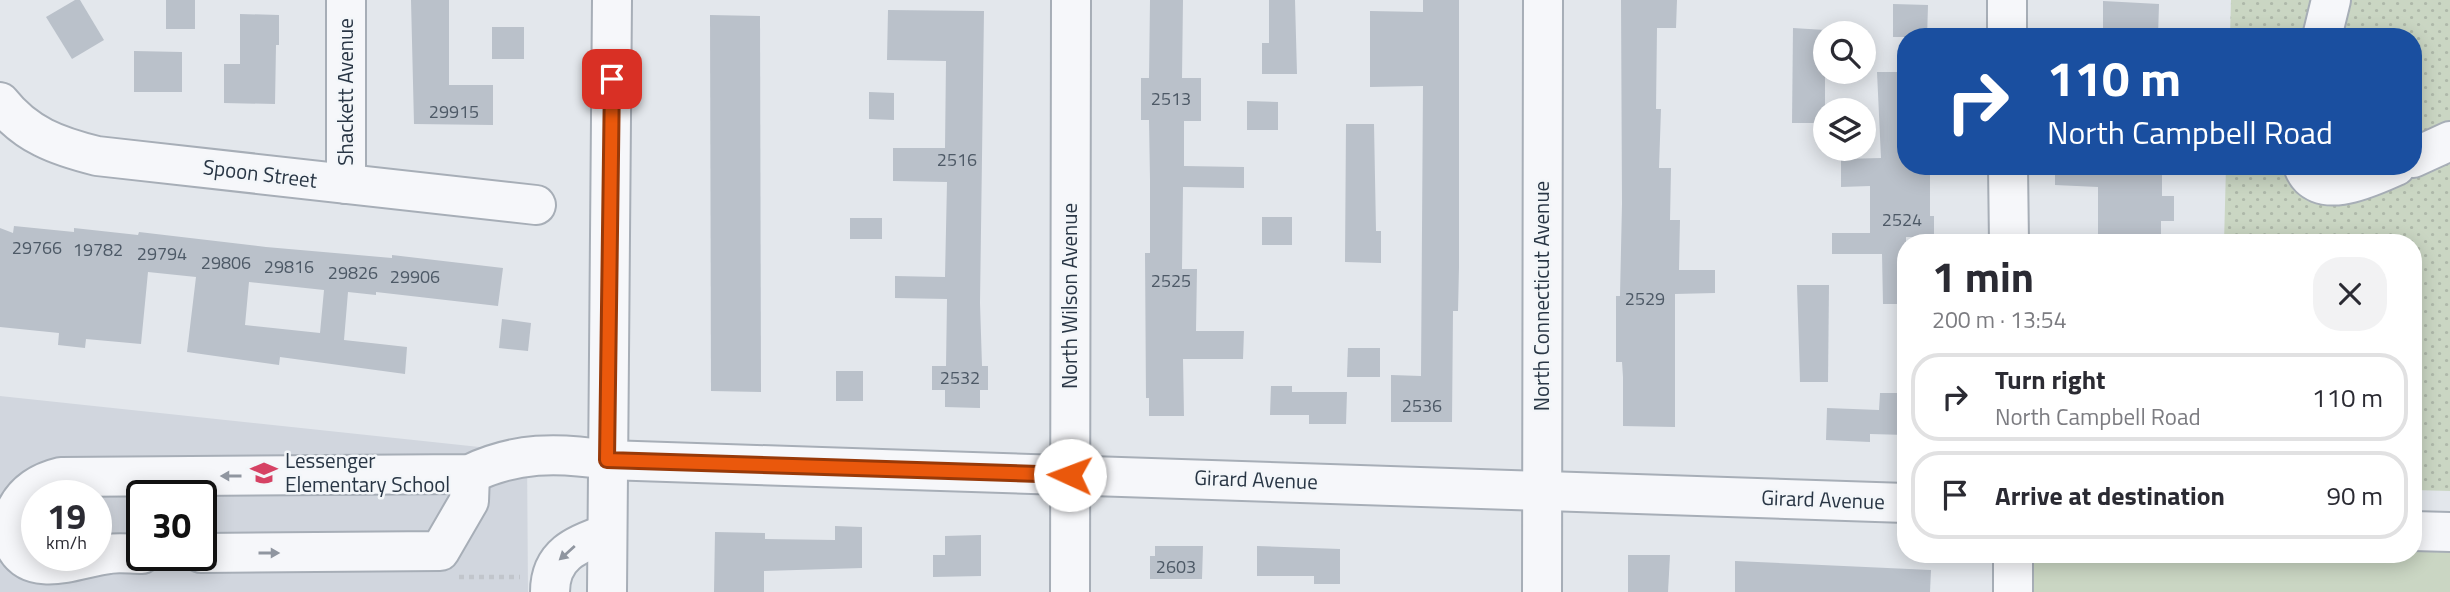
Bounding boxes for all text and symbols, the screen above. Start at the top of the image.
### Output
street label: Shackett Avenue [329,18,361,166]
map controls [1813,21,1876,161]
button: search [1813,21,1876,84]
text: 110 m [2047,40,2181,115]
pin [582,49,642,109]
icon: right [1932,56,2023,147]
icon: arrive [593,60,631,98]
house number: 2513 [1151,85,1191,112]
house number: 29915 [429,98,479,125]
button: layers [1813,98,1876,161]
text: North Campbell Road [2047,108,2333,156]
house number: 2516 [937,146,977,173]
street label: Spoon Street [201,150,320,196]
street label: North Connecticut Avenue [1525,181,1557,411]
street label: North Wilson Avenue [1053,203,1085,389]
house number: 2524 [1882,206,1922,233]
house number: 29766 [12,234,62,261]
house number: 19782 [73,236,123,263]
house number: 29794 [137,240,187,267]
text: 1 min [1932,244,2034,308]
house number: 29806 [201,249,251,276]
house number: 29816 [264,253,314,280]
button: close [2313,257,2387,331]
house number: 29826 [328,259,378,286]
house number: 29906 [390,263,440,290]
house number: 2525 [1151,267,1191,294]
house number: 2529 [1625,285,1665,312]
text: 200 m · 13:54 [1932,302,2067,337]
text: Turn right [1995,360,2106,399]
house number: 2532 [940,364,980,391]
icon: right [1936,378,1974,416]
text: 110 m [2312,378,2383,417]
house number: 2536 [1402,392,1442,419]
text: North Campbell Road [1995,399,2201,434]
position arrow [1033,438,1107,512]
place label: Lessenger Elementary School [285,444,450,500]
school or university icon: Lessenger Elementary School [249,458,279,488]
street label: Girard Avenue [1194,461,1318,497]
one-way arrow [219,470,241,482]
icon: arrive [1936,476,1974,514]
text: Arrive at destination [1995,476,2225,515]
text: 90 m [2326,476,2383,515]
speed limit sign: 30 [126,480,217,571]
street label: Girard Avenue [1761,481,1885,517]
text: 19 [47,489,86,543]
text: km/h [46,529,87,556]
one-way arrow [558,545,576,561]
one-way arrow [259,547,281,559]
house number: 2603 [1156,553,1196,580]

